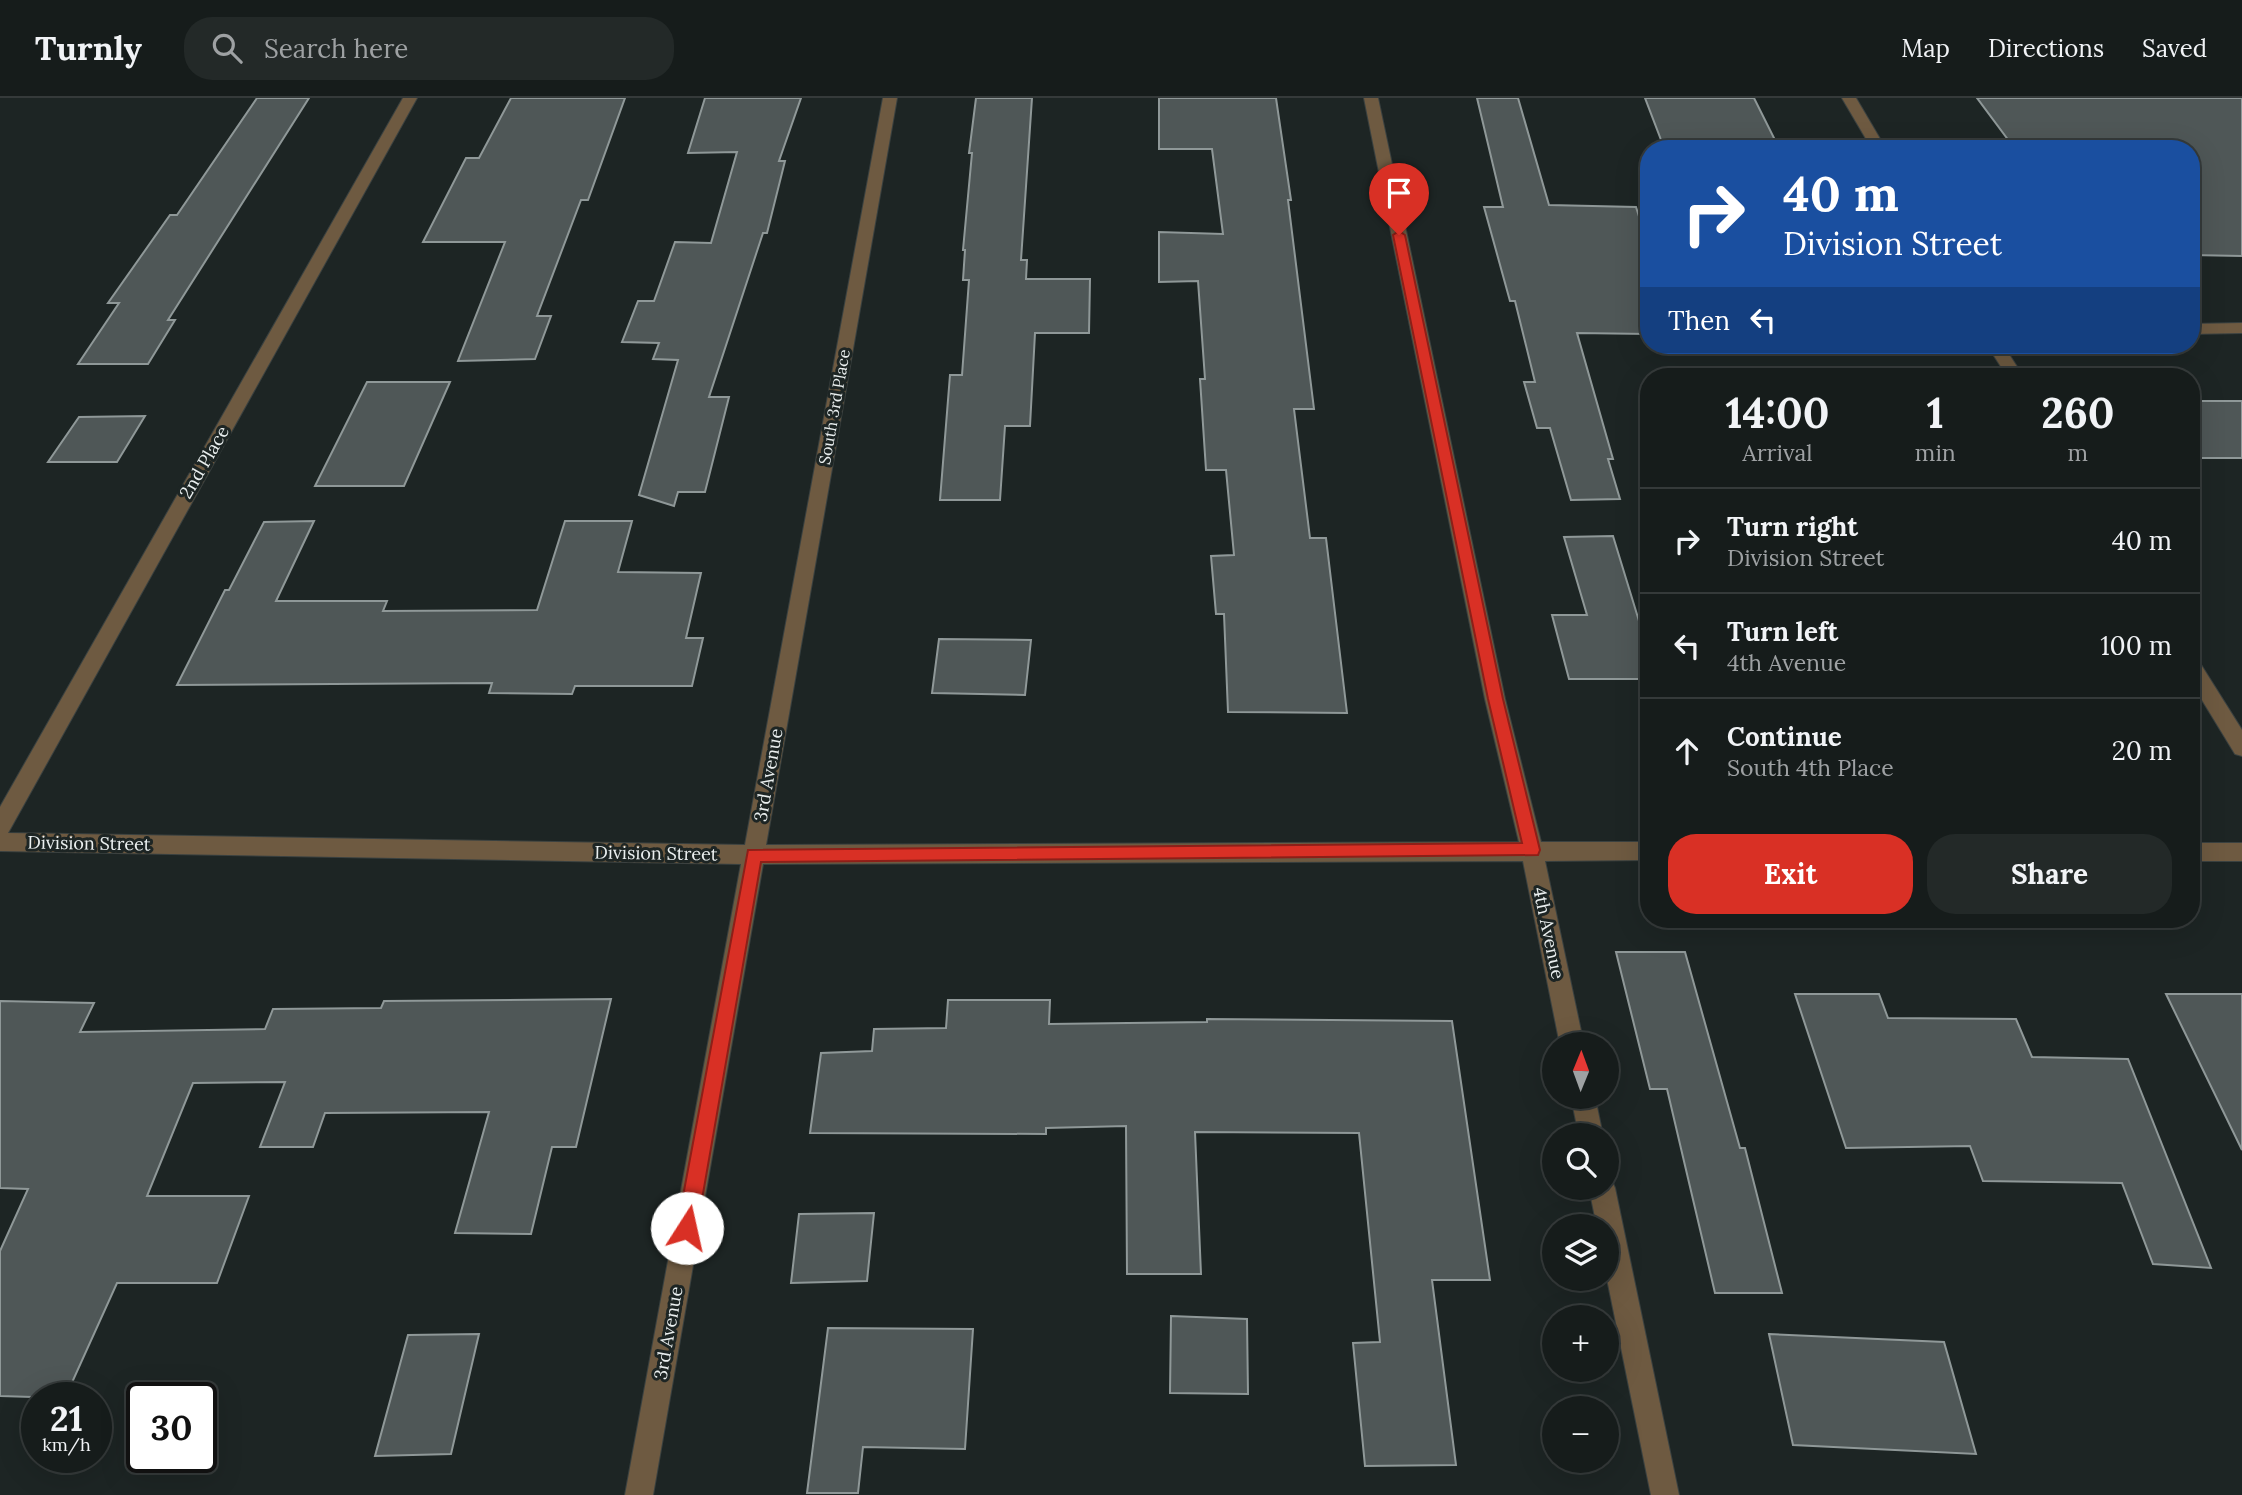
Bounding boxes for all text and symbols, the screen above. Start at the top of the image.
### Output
search box [184,17,674,80]
text: Turnly [35,27,142,69]
icon: search [208,29,246,67]
text: Search here [264,32,408,65]
text: Map [1901,33,1950,64]
text: Directions [1988,33,2104,64]
text: Saved [2142,33,2207,64]
text: 40 m [1783,162,1899,224]
pin [1369,163,1429,235]
icon: right [1668,168,1759,259]
icon: arrive [1380,174,1418,212]
text: Division Street [1783,223,2002,264]
icon: left [1744,301,1782,339]
text: Then [1668,304,1730,337]
street label: South 3rd Place [814,347,854,466]
text: 14:00 [1725,386,1829,440]
text: 1 [1927,386,1944,440]
text: 260 [2041,386,2115,440]
street label: 2nd Place [174,421,234,503]
text: Arrival [1742,438,1813,467]
text: min [1915,438,1956,467]
text: m [2068,438,2088,467]
text: Turn right [1727,510,1858,543]
icon: right [1668,522,1706,560]
text: 40 m [2112,524,2172,557]
text: Division Street [1727,543,1884,572]
text: Turn left [1727,615,1838,648]
icon: left [1668,627,1706,665]
text: 100 m [2100,629,2172,662]
text: 4th Avenue [1727,648,1846,677]
text: Continue [1727,720,1842,753]
street label: 3rd Avenue [748,726,788,823]
icon: ahead [1668,732,1706,770]
text: 20 m [2112,734,2172,767]
text: South 4th Place [1727,753,1894,782]
street label: Division Street [27,830,151,856]
button: Exit [1668,834,1913,914]
button: Share [1927,834,2172,914]
street label: Division Street [594,840,718,866]
street label: 4th Avenue [1528,885,1570,981]
north arrow [1542,1032,1619,1110]
map controls [1542,1032,1619,1473]
button: search [1542,1123,1619,1200]
position arrow [650,1191,724,1265]
button: layers [1542,1214,1619,1291]
street label: 3rd Avenue [648,1284,688,1381]
button: + [1542,1305,1619,1382]
speed limit sign: 30 [126,1382,217,1473]
text: 21 [50,1396,83,1441]
button: − [1542,1396,1619,1473]
text: km/h [42,1433,91,1456]

